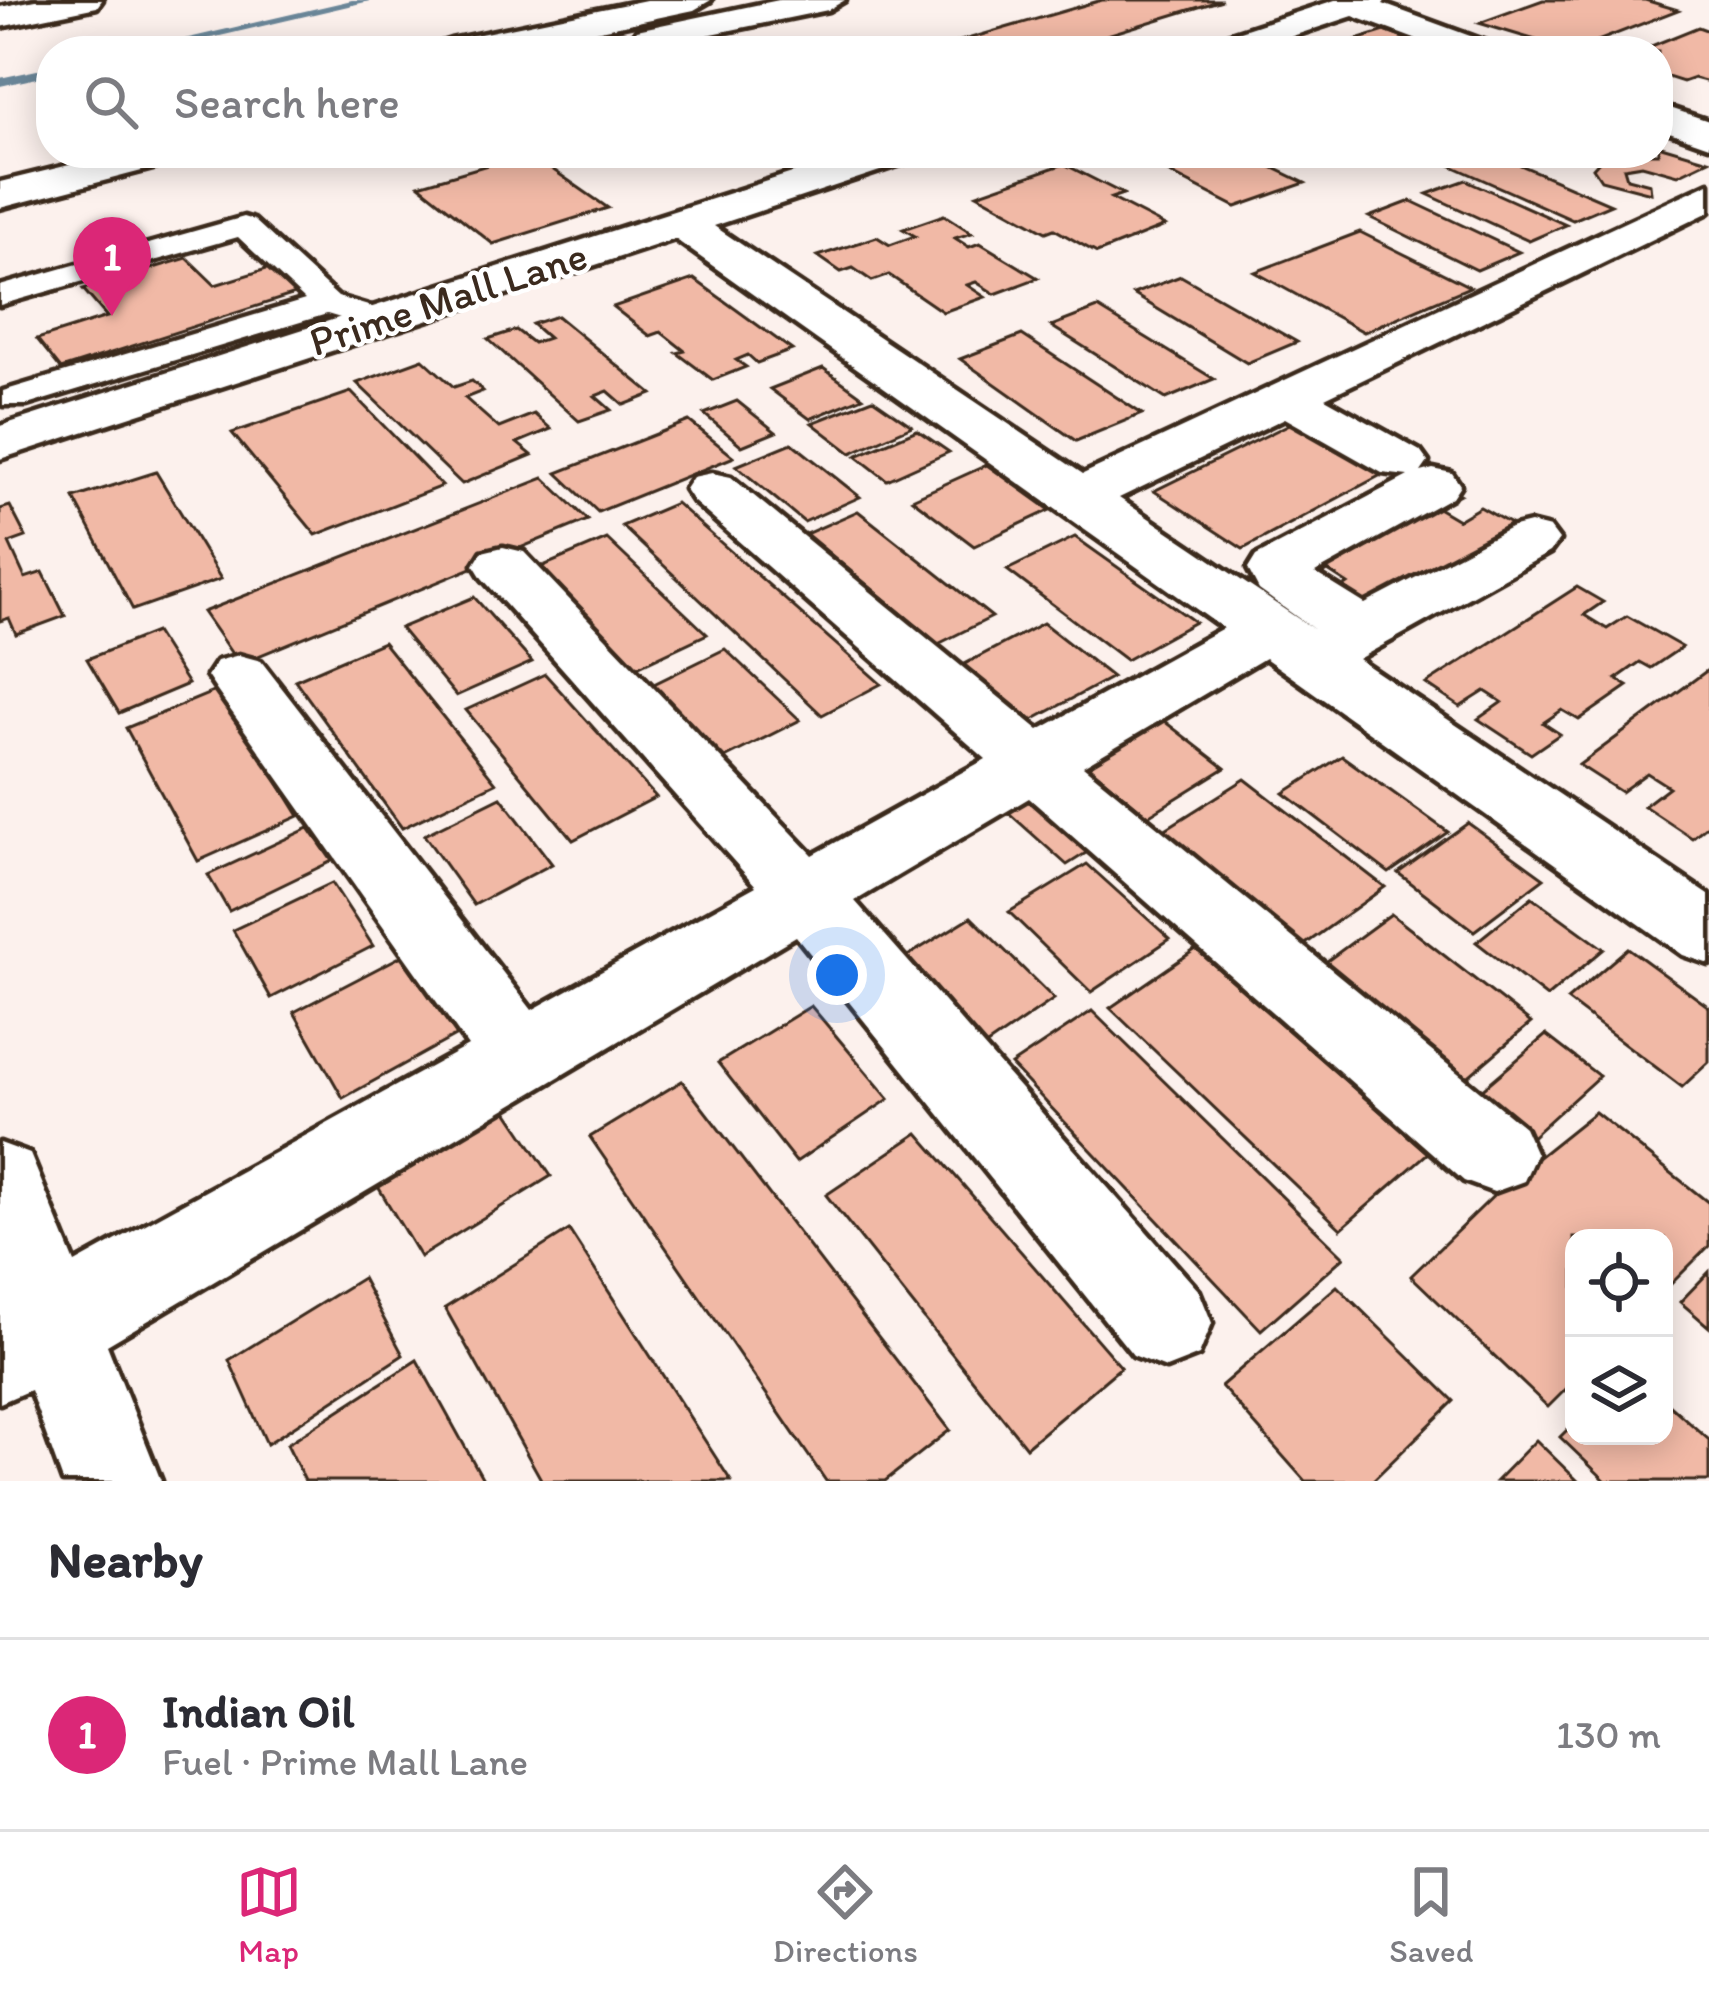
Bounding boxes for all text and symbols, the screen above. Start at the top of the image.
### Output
search box [36,36,1673,168]
icon: search [78,69,144,135]
text: Search here [174,75,400,129]
pin: 1 [73,217,151,316]
street label: Prime Mall Lane [303,229,593,367]
your location [807,945,867,1005]
map controls [1565,1229,1673,1445]
button: locate [1565,1229,1673,1337]
button: layers [1565,1337,1673,1445]
text: Nearby [48,1529,203,1590]
text: Indian Oil [162,1684,354,1738]
text: 1 [78,1711,96,1758]
text: 130 m [1556,1711,1661,1758]
text: Fuel · Prime Mall Lane [162,1738,528,1785]
tab: Map [236,1859,302,1970]
tab: Directions [773,1859,918,1970]
tab: Saved [1389,1859,1473,1970]

